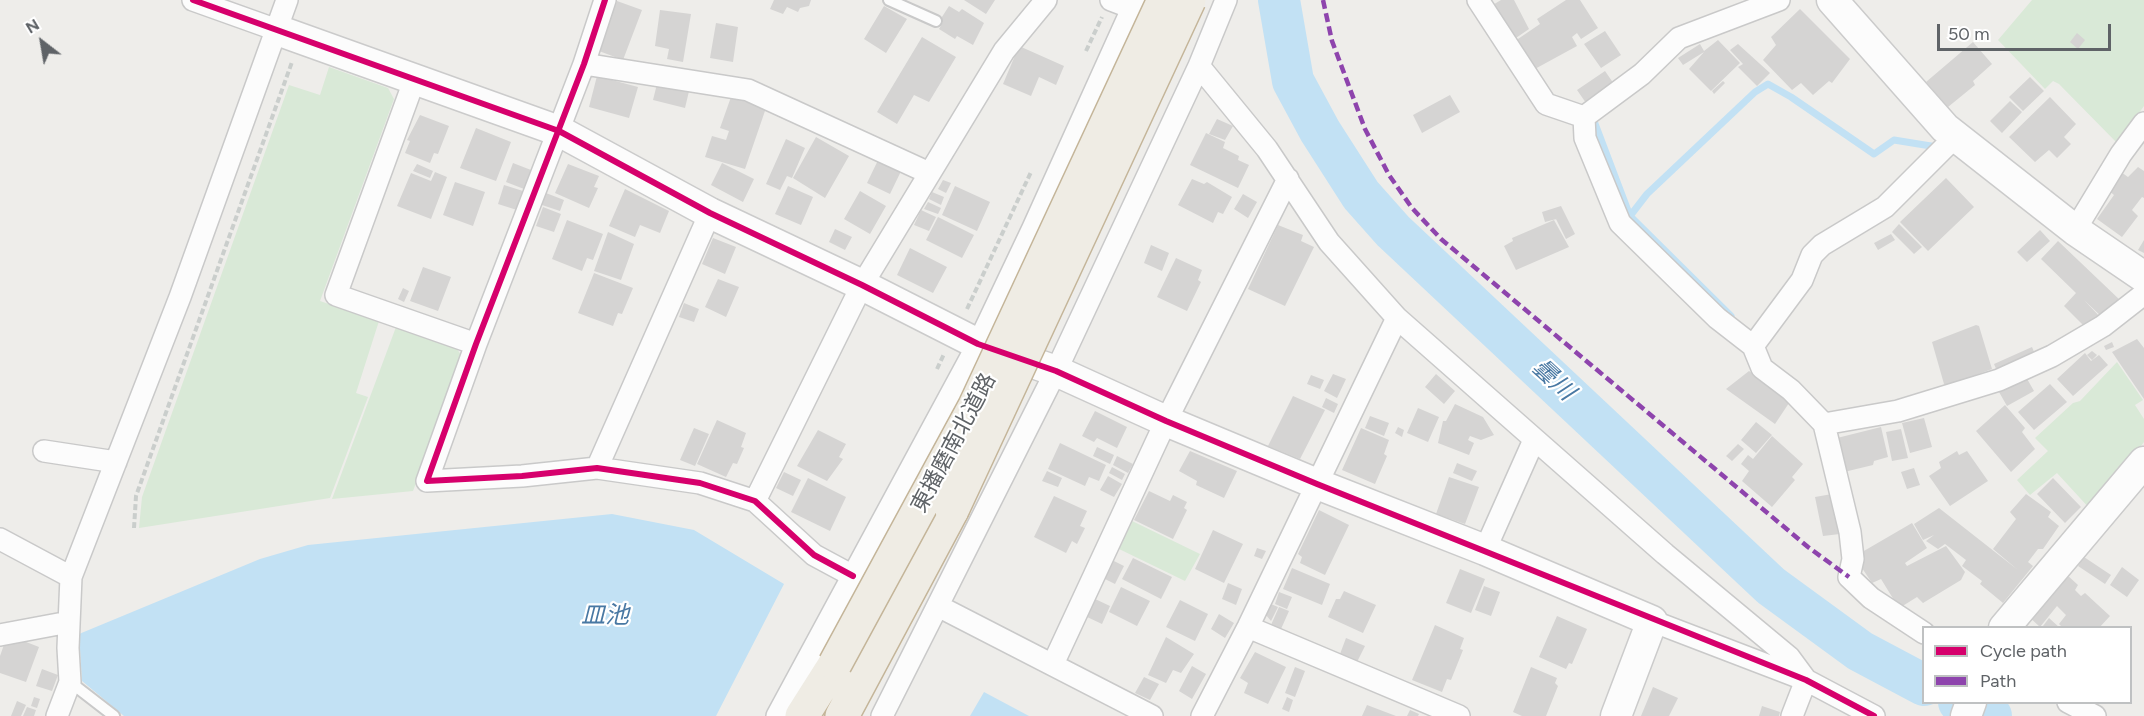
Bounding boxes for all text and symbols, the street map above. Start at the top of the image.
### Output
north arrow [12,12,72,72]
scale bar [1940,12,2114,50]
text: N [22,15,43,37]
text: 50 m [1948,23,1990,45]
water label: 曇川 [1526,353,1580,407]
street label: 東播磨南北道路 [906,369,1002,517]
water label: 皿池 [581,602,629,630]
legend [1922,626,2132,704]
text: Cycle path [1980,640,2067,662]
text: Path [1980,670,2016,692]

